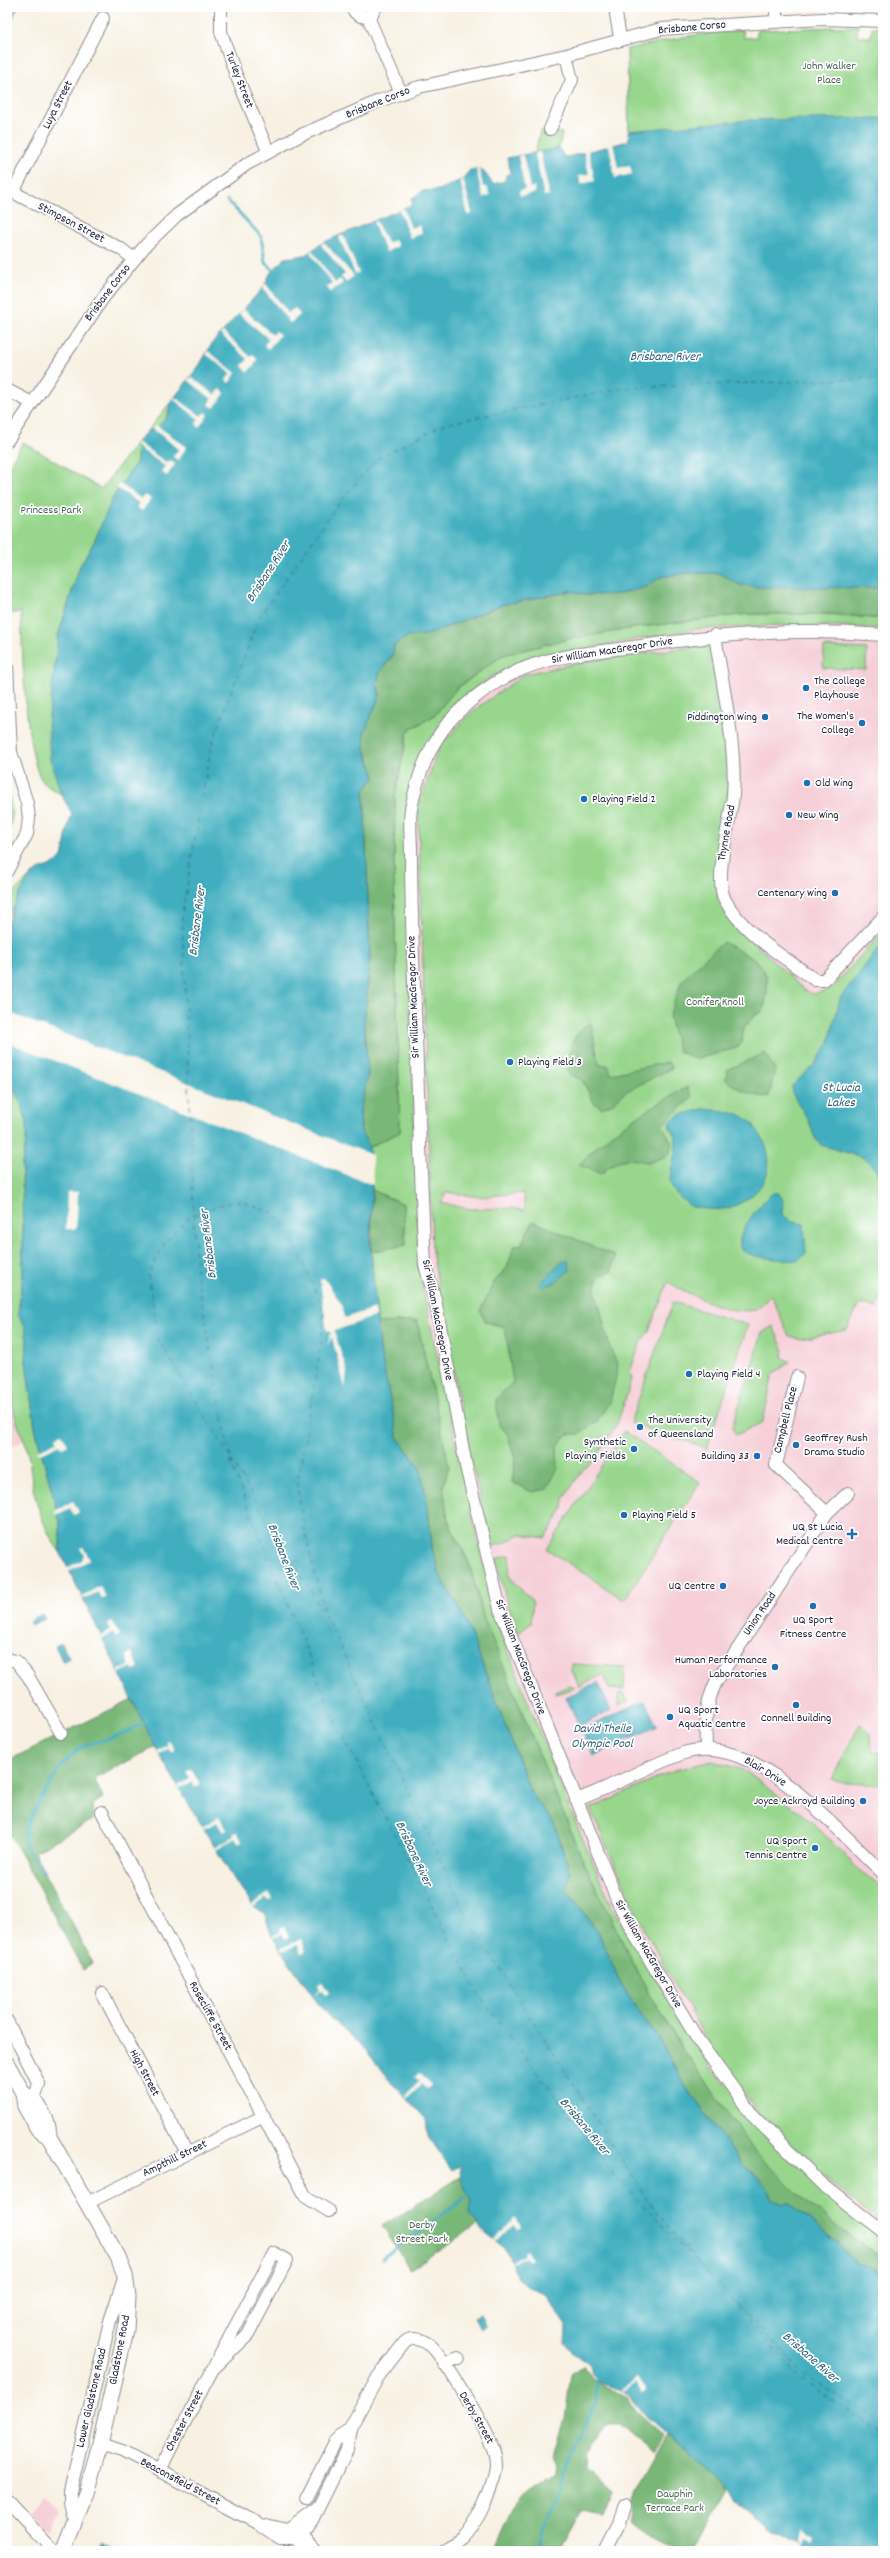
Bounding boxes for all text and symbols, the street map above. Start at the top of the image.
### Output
street label: Brisbane Corso [657,17,727,39]
street label: Turley Street [220,49,258,111]
park label: John Walker Place [802,58,856,89]
street label: Luya Street [39,77,78,132]
street label: Brisbane Corso [343,82,413,124]
street label: Stimpson Street [35,198,108,248]
street label: Brisbane Corso [81,261,135,325]
water label: Brisbane River [630,348,702,367]
park label: Princess Park [20,502,82,519]
water label: Brisbane River [242,536,297,607]
street label: Sir William MacGregor Drive [550,633,674,669]
place label: The College Playhouse [814,673,865,704]
marker: The College Playhouse [801,683,811,693]
place label: The Women's College [797,708,854,739]
place label: Piddington Wing [687,709,757,726]
marker: Piddington Wing [760,712,770,722]
marker: The Women's College [857,718,867,728]
place label: Old Wing [815,775,853,792]
marker: Old Wing [802,778,812,788]
place label: Playing Field 2 [592,791,656,808]
marker: Playing Field 2 [579,794,589,804]
street label: Thynne Road [714,804,740,862]
place label: New Wing [797,807,839,824]
marker: New Wing [784,810,794,820]
water label: Brisbane River [184,883,212,957]
place label: Centenary Wing [757,885,827,902]
marker: Centenary Wing [830,888,840,898]
street label: Sir William MacGregor Drive [403,935,425,1059]
park label: Conifer Knoll [686,994,744,1011]
place label: Playing Field 3 [518,1054,582,1071]
marker: Playing Field 3 [505,1057,515,1067]
water label: St Lucia Lakes [822,1079,861,1113]
water label: Brisbane River [195,1206,223,1280]
street label: Sir William MacGregor Drive [417,1258,457,1382]
place label: Playing Field 4 [697,1366,761,1383]
marker: Playing Field 4 [684,1369,694,1379]
street label: Campbell Place [769,1385,803,1455]
place label: The University of Queensland [648,1412,713,1443]
marker: The University of Queensland [635,1422,645,1432]
place label: Geoffrey Rush Drama Studio [804,1430,868,1461]
place label: Synthetic Playing Fields [565,1434,626,1465]
marker: Geoffrey Rush Drama Studio [791,1440,801,1450]
marker: Synthetic Playing Fields [629,1444,639,1454]
place label: Building 33 [701,1448,749,1465]
marker: Building 33 [752,1451,762,1461]
place label: Playing Field 5 [632,1507,696,1524]
marker: Playing Field 5 [619,1510,629,1520]
place label: UQ St Lucia Medical Centre [776,1519,843,1550]
water label: Brisbane River [262,1521,305,1595]
marker: UQ St Lucia Medical Centre [846,1528,858,1540]
place label: UQ Centre [669,1578,715,1595]
marker: UQ Centre [718,1581,728,1591]
street label: Union Road [739,1589,781,1639]
street label: Sir William MacGregor Drive [490,1597,550,1717]
marker: UQ Sport Fitness Centre [808,1601,818,1611]
place label: UQ Sport Fitness Centre [780,1612,846,1643]
place label: Human Performance Laboratories [675,1652,767,1683]
marker: Human Performance Laboratories [770,1662,780,1672]
marker: Connell Building [791,1700,801,1710]
place label: UQ Sport Aquatic Centre [678,1702,746,1733]
place label: Connell Building [761,1710,831,1727]
marker: UQ Sport Aquatic Centre [665,1712,675,1722]
water label: David Theile Olympic Pool [571,1720,634,1754]
street label: Blair Drive [741,1753,789,1791]
place label: Joyce Ackroyd Building [754,1793,855,1810]
marker: Joyce Ackroyd Building [858,1796,868,1806]
water label: Brisbane River [390,1818,437,1892]
place label: UQ Sport Tennis Centre [745,1833,808,1864]
marker: UQ Sport Tennis Centre [810,1843,820,1853]
street label: Sir William MacGregor Drive [610,1897,686,2011]
street label: Rosecliffe Street [184,1978,236,2054]
street label: High Street [125,2046,164,2100]
water label: Brisbane River [554,2094,615,2162]
street label: Ampthill Street [140,2136,211,2182]
park label: Derby Street Park [396,2217,448,2248]
street label: Gladstone Road [105,2314,135,2386]
water label: Brisbane River [777,2328,844,2390]
street label: Lower Gladstone Road [72,2347,112,2449]
street label: Chester Street [162,2387,209,2455]
street label: Derby Street [454,2389,498,2448]
street label: Beaconsfield Street [137,2454,224,2511]
park label: Dauphin Terrace Park [646,2486,704,2517]

